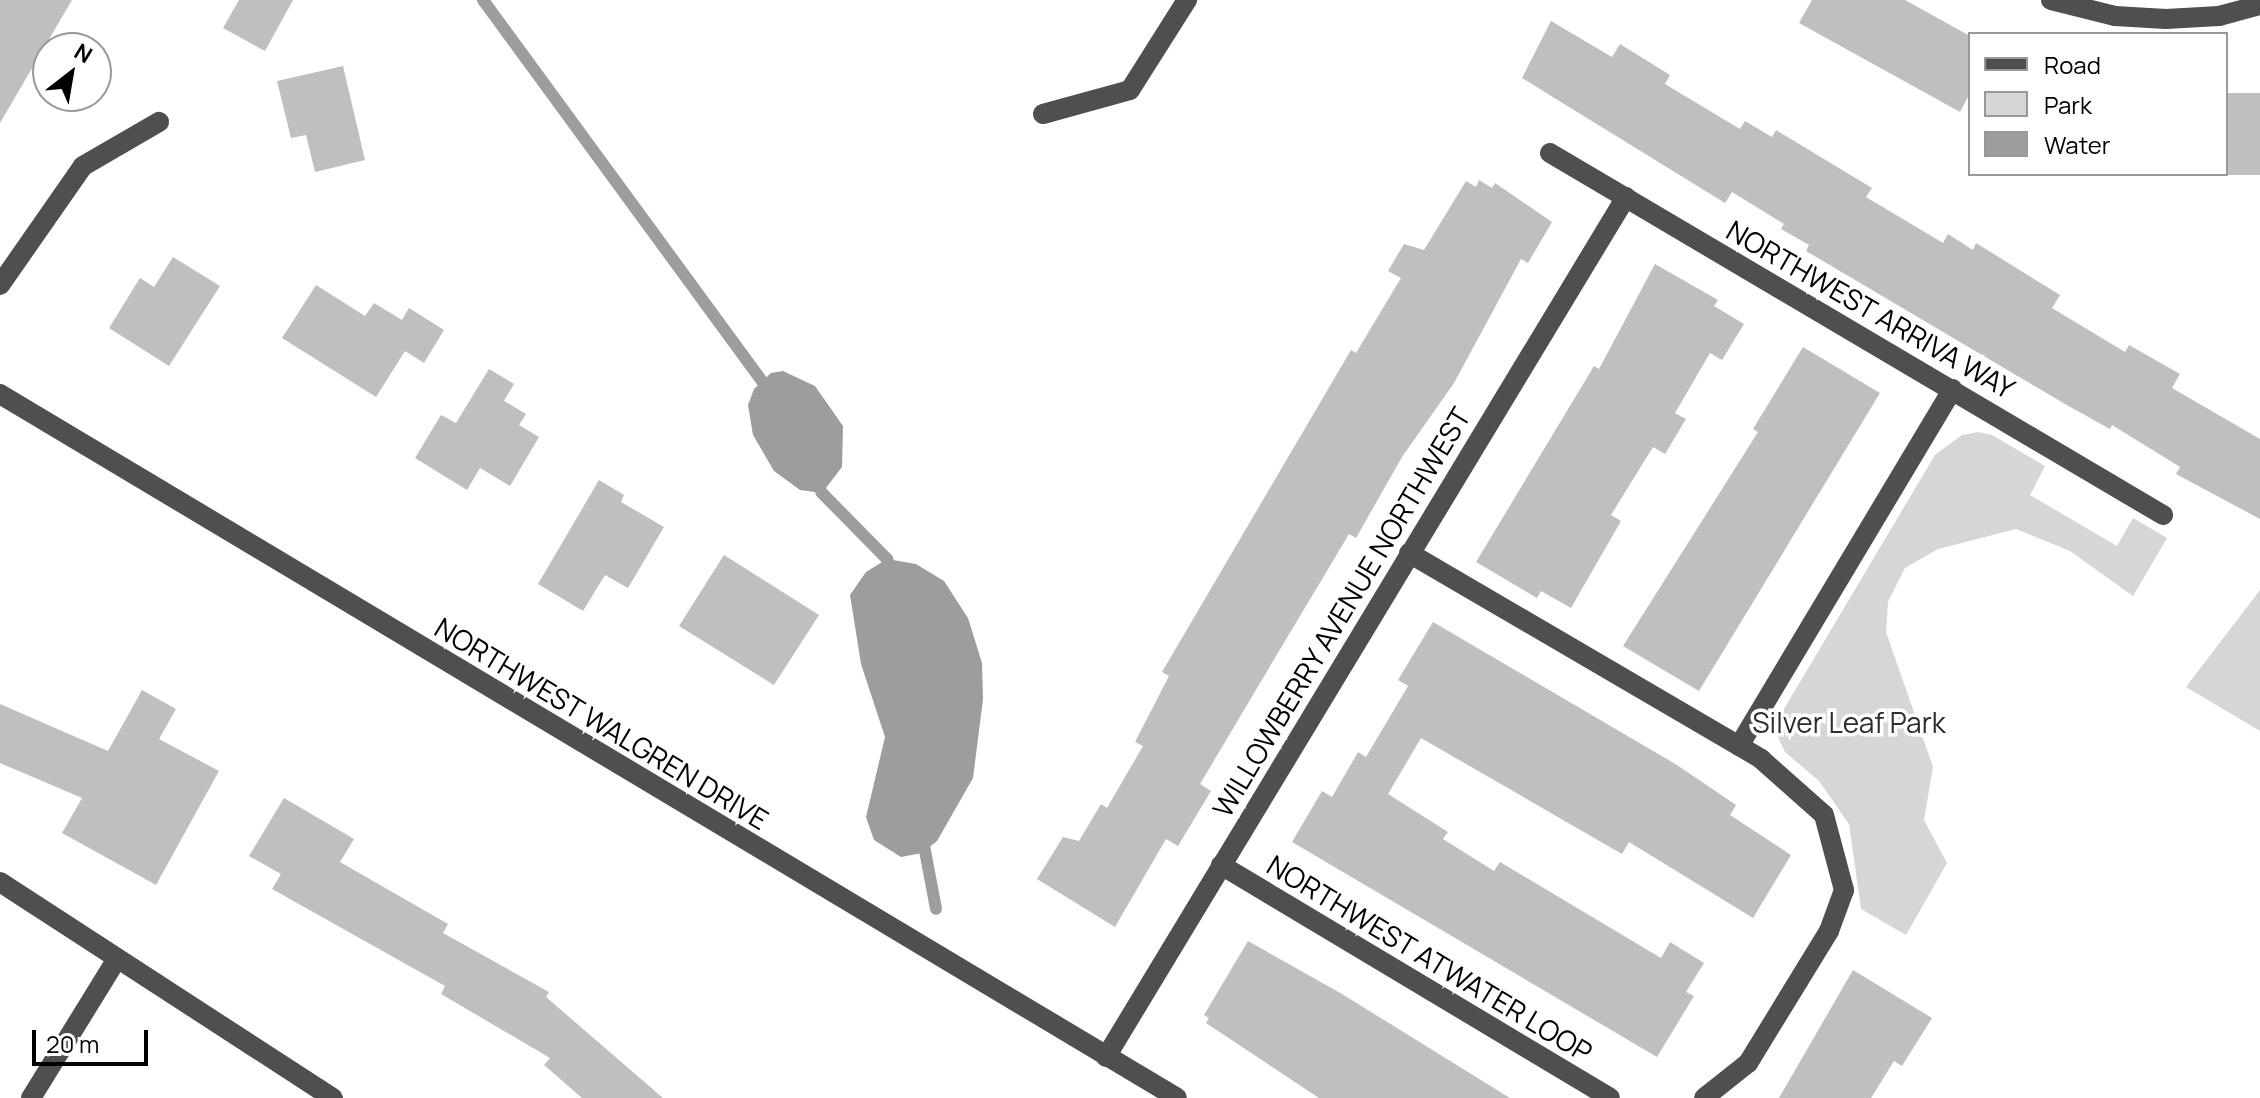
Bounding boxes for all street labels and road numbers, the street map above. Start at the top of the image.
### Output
street label: NORTHWEST ARRIVA WAY [1721,213,2021,405]
street label: WILLOWBERRY AVENUE NORTHWEST [1205,401,1477,823]
street label: NORTHWEST WALGREN DRIVE [429,610,775,836]
street label: NORTHWEST ATWATER LOOP [1261,847,1599,1069]

